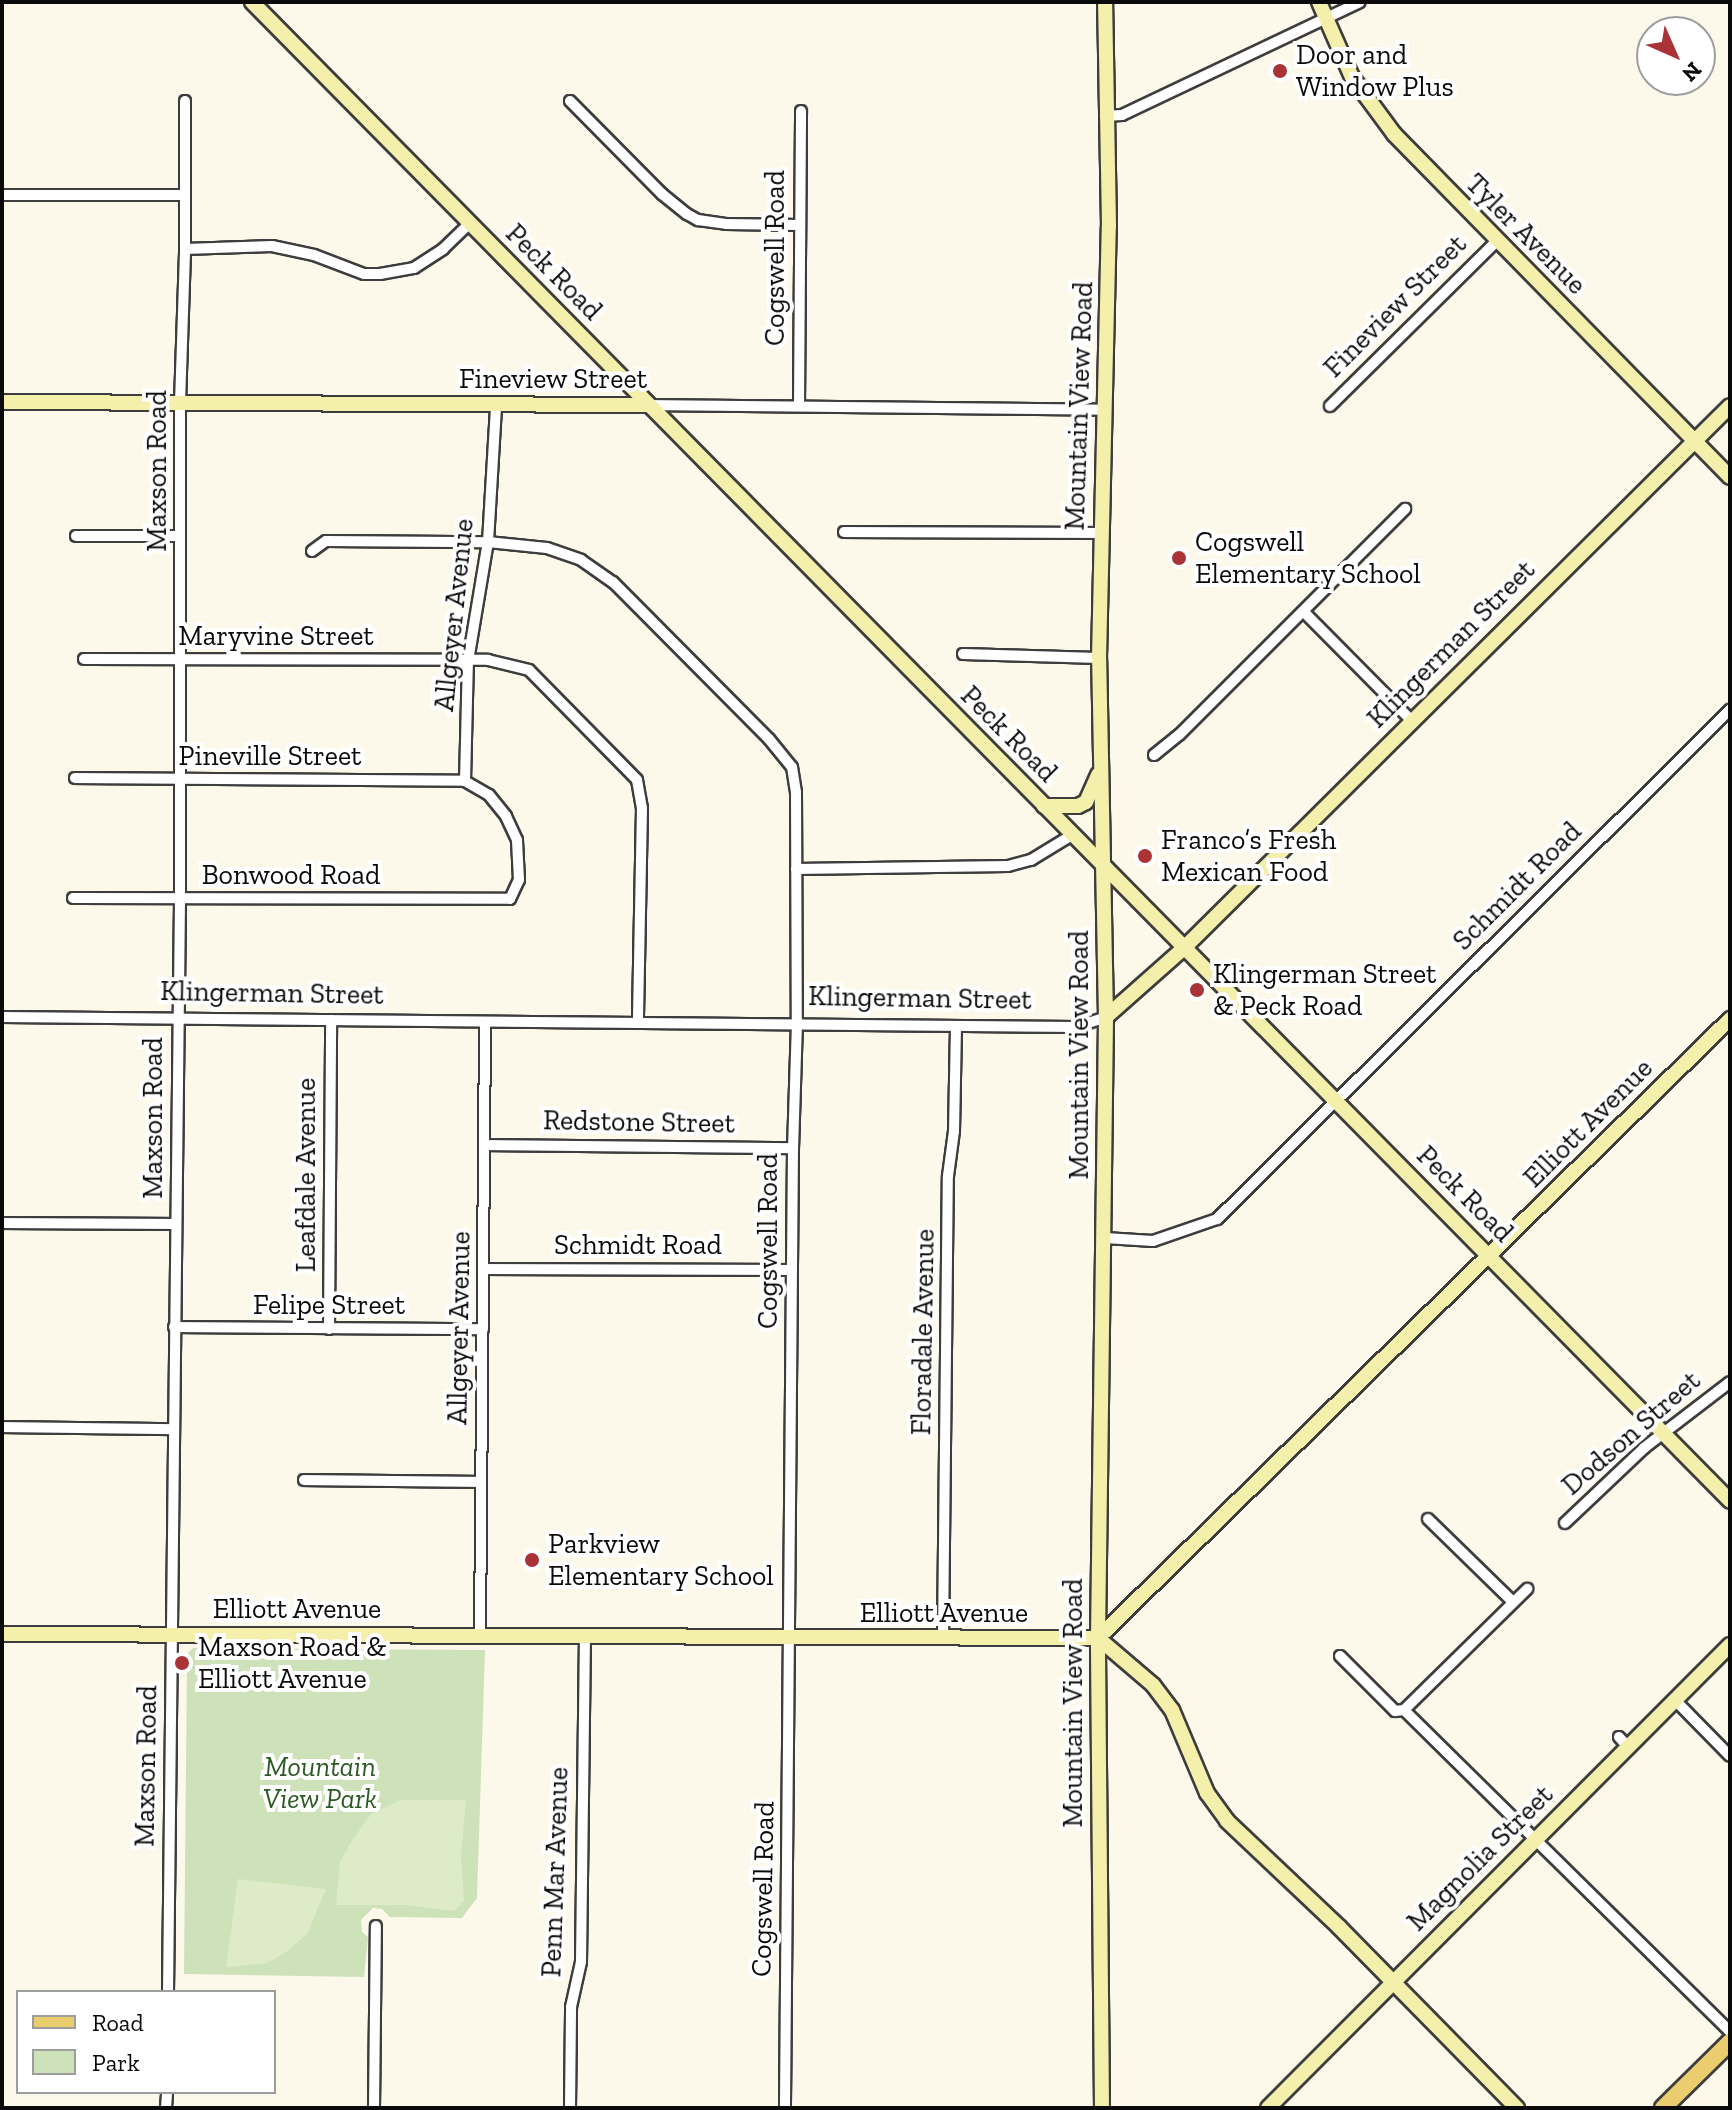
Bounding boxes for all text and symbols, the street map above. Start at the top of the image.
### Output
north arrow [1636,16,1716,96]
place label: Door and Window Plus [1296,38,1454,104]
text: N [1676,56,1707,87]
marker: Door and Window Plus [1271,62,1289,80]
street label: Tyler Avenue [1458,166,1594,302]
street label: Cogswell Road [758,170,792,346]
street label: Peck Road [499,217,609,327]
street label: Fineview Street [1316,227,1474,385]
street label: Mountain View Road [1058,280,1100,532]
street label: Fineview Street [459,362,647,396]
street label: Maxson Road [140,390,174,552]
street label: Allgeyer Avenue [427,516,481,714]
place label: Cogswell Elementary School [1195,525,1421,591]
marker: Cogswell Elementary School [1170,549,1188,567]
street label: Klingerman Street [1360,553,1542,735]
street label: Maryvine Street [178,619,374,653]
street label: Peck Road [954,679,1064,789]
street label: Pineville Street [179,739,361,773]
street label: Schmidt Road [1446,815,1588,957]
place label: Franco’s Fresh Mexican Food [1161,823,1337,889]
marker: Franco’s Fresh Mexican Food [1136,847,1154,865]
street label: Bonwood Road [202,858,380,892]
street label: Mountain View Road [1062,930,1096,1180]
place label: Klingerman Street & Peck Road [1213,957,1436,1023]
street label: Klingerman Street [160,974,384,1012]
street label: Klingerman Street [808,979,1032,1017]
marker: Klingerman Street & Peck Road [1188,981,1206,999]
street label: Maxson Road [136,1037,170,1199]
street label: Elliott Avenue [1516,1051,1660,1195]
street label: Leafdale Avenue [289,1077,323,1273]
street label: Redstone Street [543,1104,735,1140]
street label: Peck Road [1410,1139,1520,1249]
street label: Cogswell Road [751,1153,785,1329]
street label: Schmidt Road [554,1228,722,1262]
street label: Floradale Avenue [904,1228,942,1436]
street label: Allgeyer Avenue [441,1230,477,1426]
street label: Felipe Street [253,1288,405,1322]
street label: Dodson Street [1555,1364,1707,1502]
place label: Parkview Elementary School [548,1527,774,1593]
marker: Parkview Elementary School [523,1551,541,1569]
street label: Mountain View Road [1056,1578,1090,1828]
street label: Elliott Avenue [212,1592,382,1626]
street label: Elliott Avenue [859,1596,1029,1630]
place label: Maxson Road & Elliott Avenue [198,1630,386,1696]
marker: Maxson Road & Elliott Avenue [173,1654,191,1672]
street label: Maxson Road [128,1685,164,1847]
park label: Mountain View Park [263,1750,377,1816]
street label: Penn Mar Avenue [535,1766,575,1978]
street label: Magnolia Street [1400,1778,1560,1938]
street label: Cogswell Road [745,1801,781,1977]
legend [16,1990,276,2094]
text: Road [92,2008,144,2037]
text: Park [92,2048,140,2077]

